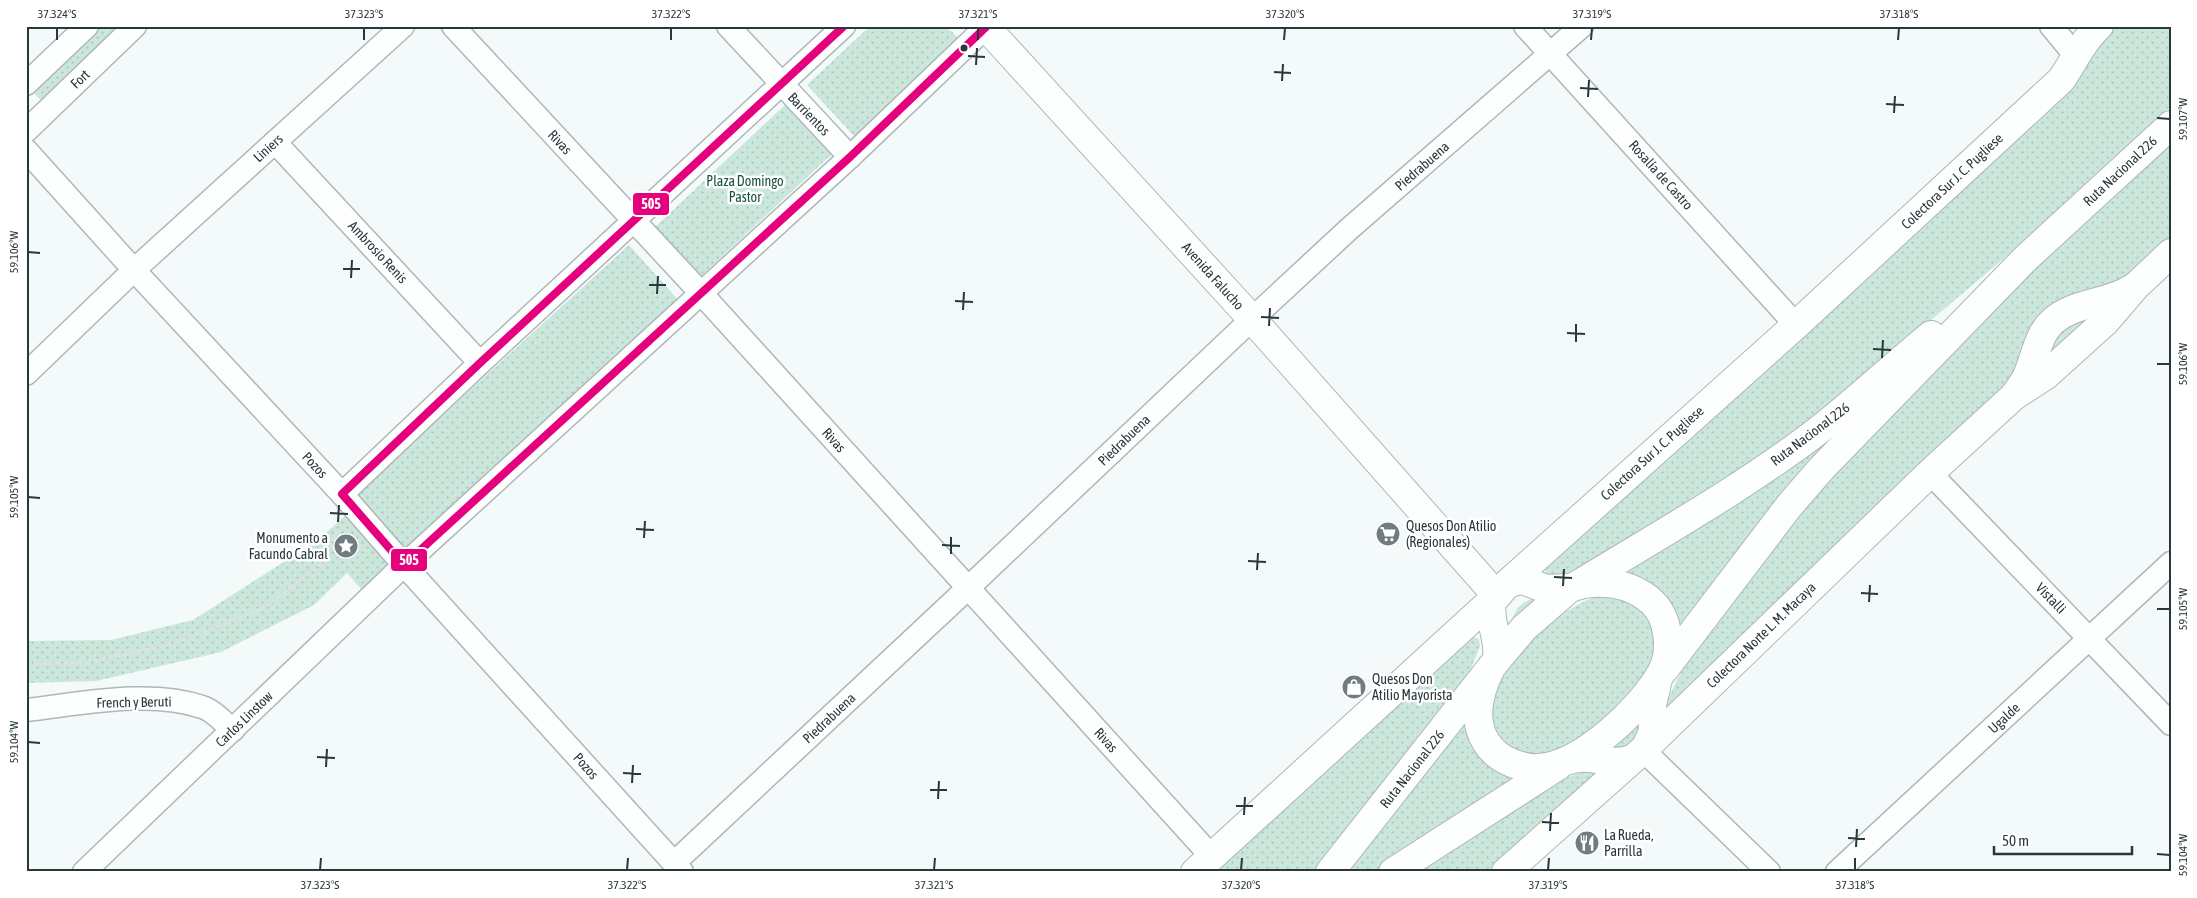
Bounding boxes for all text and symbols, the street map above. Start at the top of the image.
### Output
text: 37.324°S [38,7,76,21]
text: 37.323°S [345,7,383,21]
text: 37.322°S [652,7,690,21]
text: 37.321°S [959,7,997,21]
text: 37.320°S [1266,7,1304,21]
text: 37.319°S [1573,7,1611,21]
text: 37.318°S [1880,7,1918,21]
unlabelled marker [959,43,969,53]
street label: Fort [67,66,93,92]
street label: Barrientos [785,89,833,139]
text: 59.107°W [2176,98,2190,140]
street label: Rivas [545,127,575,157]
street label: Colectora Sur J. C. Pugliese [1898,130,2006,232]
street label: Liniers [250,131,286,165]
street label: Ruta Nacional 226 [2080,133,2160,209]
street label: Rosalía de Castro [1626,137,1696,213]
street label: Piedrabuena [1392,138,1452,194]
park label: Plaza Domingo Pastor [706,173,784,205]
line badge: 505 [632,192,670,216]
text: 505 [641,196,661,212]
street label: Ambrosio Renis [345,218,411,286]
text: 59.106°W [7,231,21,273]
street label: Avenida Falucho [1179,239,1247,313]
text: 59.106°W [2176,343,2190,385]
street label: Ruta Nacional 226 [1767,399,1853,469]
street label: Colectora Sur J. C. Pugliese [1597,403,1707,503]
street label: Piedrabuena [1095,411,1153,469]
street label: Rivas [819,424,849,456]
street label: Pozos [299,449,331,481]
text: 59.105°W [7,476,21,518]
place label: Quesos Don Atilio (Regionales) [1406,518,1496,550]
supermarket icon: Quesos Don Atilio (Regionales) [1375,521,1401,547]
place label: Monumento a Facundo Cabral [249,530,328,562]
place icon: Monumento a Facundo Cabral [333,533,359,559]
line badge: 505 [390,548,428,572]
text: 505 [399,552,419,568]
street label: Colectora Norte L. M. Macaya [1703,579,1819,691]
street label: Vistalli [2033,579,2069,617]
text: 59.105°W [2176,588,2190,630]
place label: Quesos Don Atilio Mayorista [1372,671,1452,703]
shop icon: Quesos Don Atilio Mayorista [1341,674,1367,700]
street label: Carlos Linstow [212,687,276,750]
street label: Piedrabuena [799,690,859,746]
street label: French y Beruti [96,693,172,711]
street label: Ugalde [1985,700,2023,736]
text: 59.104°W [7,721,21,763]
street label: Rivas [1091,724,1121,756]
street label: Ruta Nacional 226 [1377,726,1448,811]
street label: Pozos [570,750,602,782]
scale bar [1994,823,2132,855]
place label: La Rueda, Parrilla [1604,827,1654,859]
restaurant icon: La Rueda, Parrilla [1574,830,1600,856]
text: 50 m [2002,832,2029,849]
text: 59.104°W [2176,834,2190,876]
text: 37.323°S [301,878,339,892]
text: 37.322°S [608,878,646,892]
text: 37.321°S [915,878,953,892]
text: 37.320°S [1222,878,1260,892]
text: 37.319°S [1529,878,1567,892]
text: 37.318°S [1836,878,1874,892]

